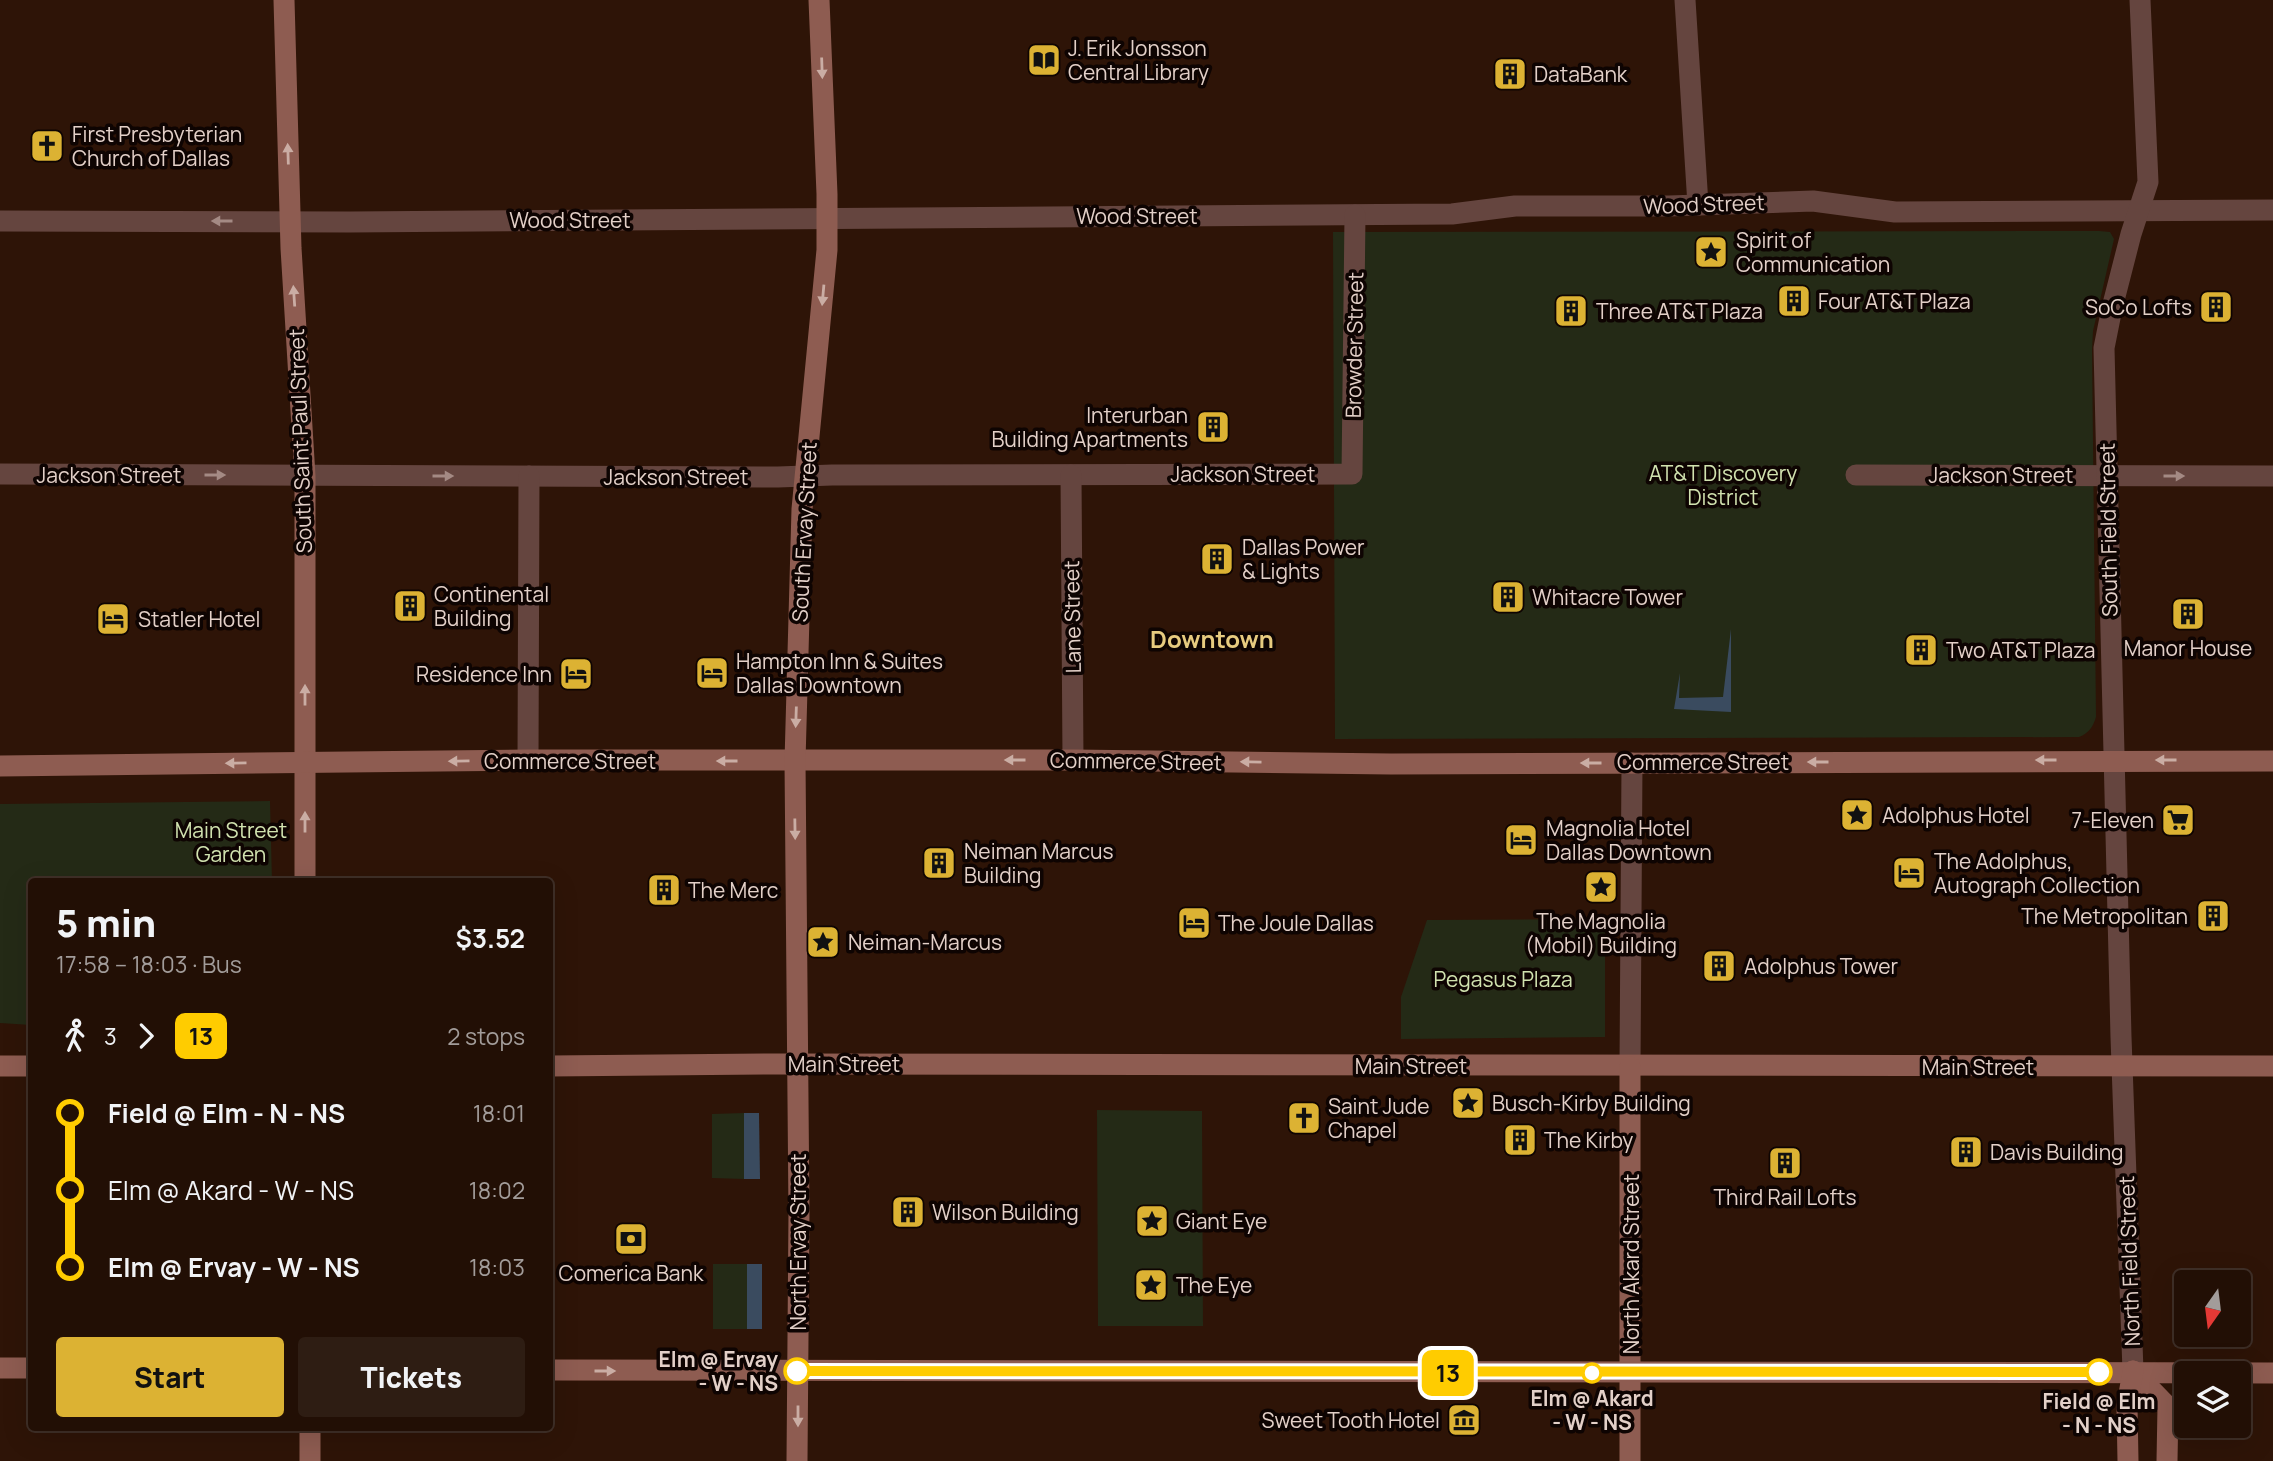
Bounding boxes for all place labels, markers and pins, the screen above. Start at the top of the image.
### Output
place label: J. Erik Jonsson Central Library [1068,34,1209,86]
library icon: J. Erik Jonsson Central Library [1025,41,1063,79]
building icon: DataBank [1491,55,1529,93]
place label: DataBank [1534,60,1628,88]
place label: First Presbyterian Church of Dallas [72,120,242,172]
church icon: First Presbyterian Church of Dallas [28,127,66,165]
place label: Spirit of Communication [1736,226,1890,278]
place icon: Spirit of Communication [1692,233,1730,271]
building icon: Four AT&T Plaza [1775,282,1813,320]
place label: Four AT&T Plaza [1818,287,1971,315]
building icon: SoCo Lofts [2197,288,2235,326]
building icon: Three AT&T Plaza [1552,292,1590,330]
place label: SoCo Lofts [2085,293,2192,321]
place label: Three AT&T Plaza [1596,297,1763,325]
place label: Interurban Building Apartments [991,401,1188,453]
building icon: Interurban Building Apartments [1194,408,1232,446]
place label: Dallas Power & Lights [1242,533,1365,585]
building icon: Dallas Power & Lights [1198,540,1236,578]
building icon: Whitacre Tower [1489,578,1527,616]
place label: Continental Building [434,580,549,632]
place label: Whitacre Tower [1532,583,1683,611]
building icon: Continental Building [391,587,429,625]
building icon: Manor House [2169,595,2207,633]
hotel icon: Statler Hotel [94,600,132,638]
place label: Statler Hotel [138,605,260,633]
building icon: Two AT&T Plaza [1902,631,1940,669]
place label: Manor House [2124,634,2252,662]
place label: Two AT&T Plaza [1946,636,2095,664]
place label: Hampton Inn & Suites Dallas Downtown [736,647,943,699]
hotel icon: Hampton Inn & Suites Dallas Downtown [693,654,731,692]
hotel icon: Residence Inn [557,655,595,693]
place label: Residence Inn [416,660,552,688]
place icon: Adolphus Hotel [1838,796,1876,834]
place label: Adolphus Hotel [1882,801,2030,829]
supermarket icon: 7-Eleven [2159,801,2197,839]
place label: 7-Eleven [2072,806,2154,834]
place label: Magnolia Hotel Dallas Downtown [1546,814,1712,866]
hotel icon: Magnolia Hotel Dallas Downtown [1502,821,1540,859]
place label: Neiman Marcus Building [964,837,1114,889]
building icon: Neiman Marcus Building [920,844,958,882]
place label: The Adolphus, Autograph Collection [1934,847,2140,899]
hotel icon: The Adolphus, Autograph Collection [1890,854,1928,892]
place icon: The Magnolia (Mobil) Building [1582,868,1620,906]
building icon: The Merc [645,871,683,909]
place label: The Merc [688,876,778,904]
building icon: The Metropolitan [2194,897,2232,935]
place label: The Metropolitan [2021,902,2188,930]
hotel icon: The Joule Dallas [1175,904,1213,942]
place label: The Magnolia (Mobil) Building [1525,907,1677,959]
place label: The Joule Dallas [1218,909,1374,937]
place icon: Neiman-Marcus [804,923,842,961]
place label: Neiman-Marcus [848,928,1002,956]
building icon: Adolphus Tower [1700,947,1738,985]
place label: Adolphus Tower [1744,952,1898,980]
place icon: Busch-Kirby Building [1449,1084,1487,1122]
place label: Busch-Kirby Building [1492,1089,1691,1117]
place label: Saint Jude Chapel [1328,1092,1430,1144]
church icon: Saint Jude Chapel [1285,1099,1323,1137]
building icon: The Kirby [1501,1121,1539,1159]
place label: The Kirby [1544,1126,1633,1154]
building icon: Davis Building [1947,1133,1985,1171]
place label: Davis Building [1990,1138,2124,1166]
building icon: Third Rail Lofts [1766,1144,1804,1182]
place label: Third Rail Lofts [1714,1183,1856,1211]
building icon: Wilson Building [889,1193,927,1231]
place label: Wilson Building [932,1198,1079,1226]
place icon: Giant Eye [1133,1202,1171,1240]
place label: Giant Eye [1176,1207,1267,1235]
bank icon: Comerica Bank [612,1220,650,1258]
place label: Comerica Bank [559,1259,704,1287]
place icon: The Eye [1132,1266,1170,1304]
place label: The Eye [1176,1271,1252,1299]
place label: Elm @ Ervay - W - NS [659,1345,778,1397]
marker: Elm @ Ervay - W - NS [784,1358,810,1384]
marker: Field @ Elm - N - NS [2086,1359,2112,1385]
marker: Elm @ Akard - W - NS [1582,1363,1602,1383]
place label: Elm @ Akard - W - NS [1530,1384,1654,1436]
place label: Field @ Elm - N - NS [2042,1387,2156,1439]
museum icon: Sweet Tooth Hotel [1445,1401,1483,1439]
place label: Sweet Tooth Hotel [1261,1406,1440,1434]

